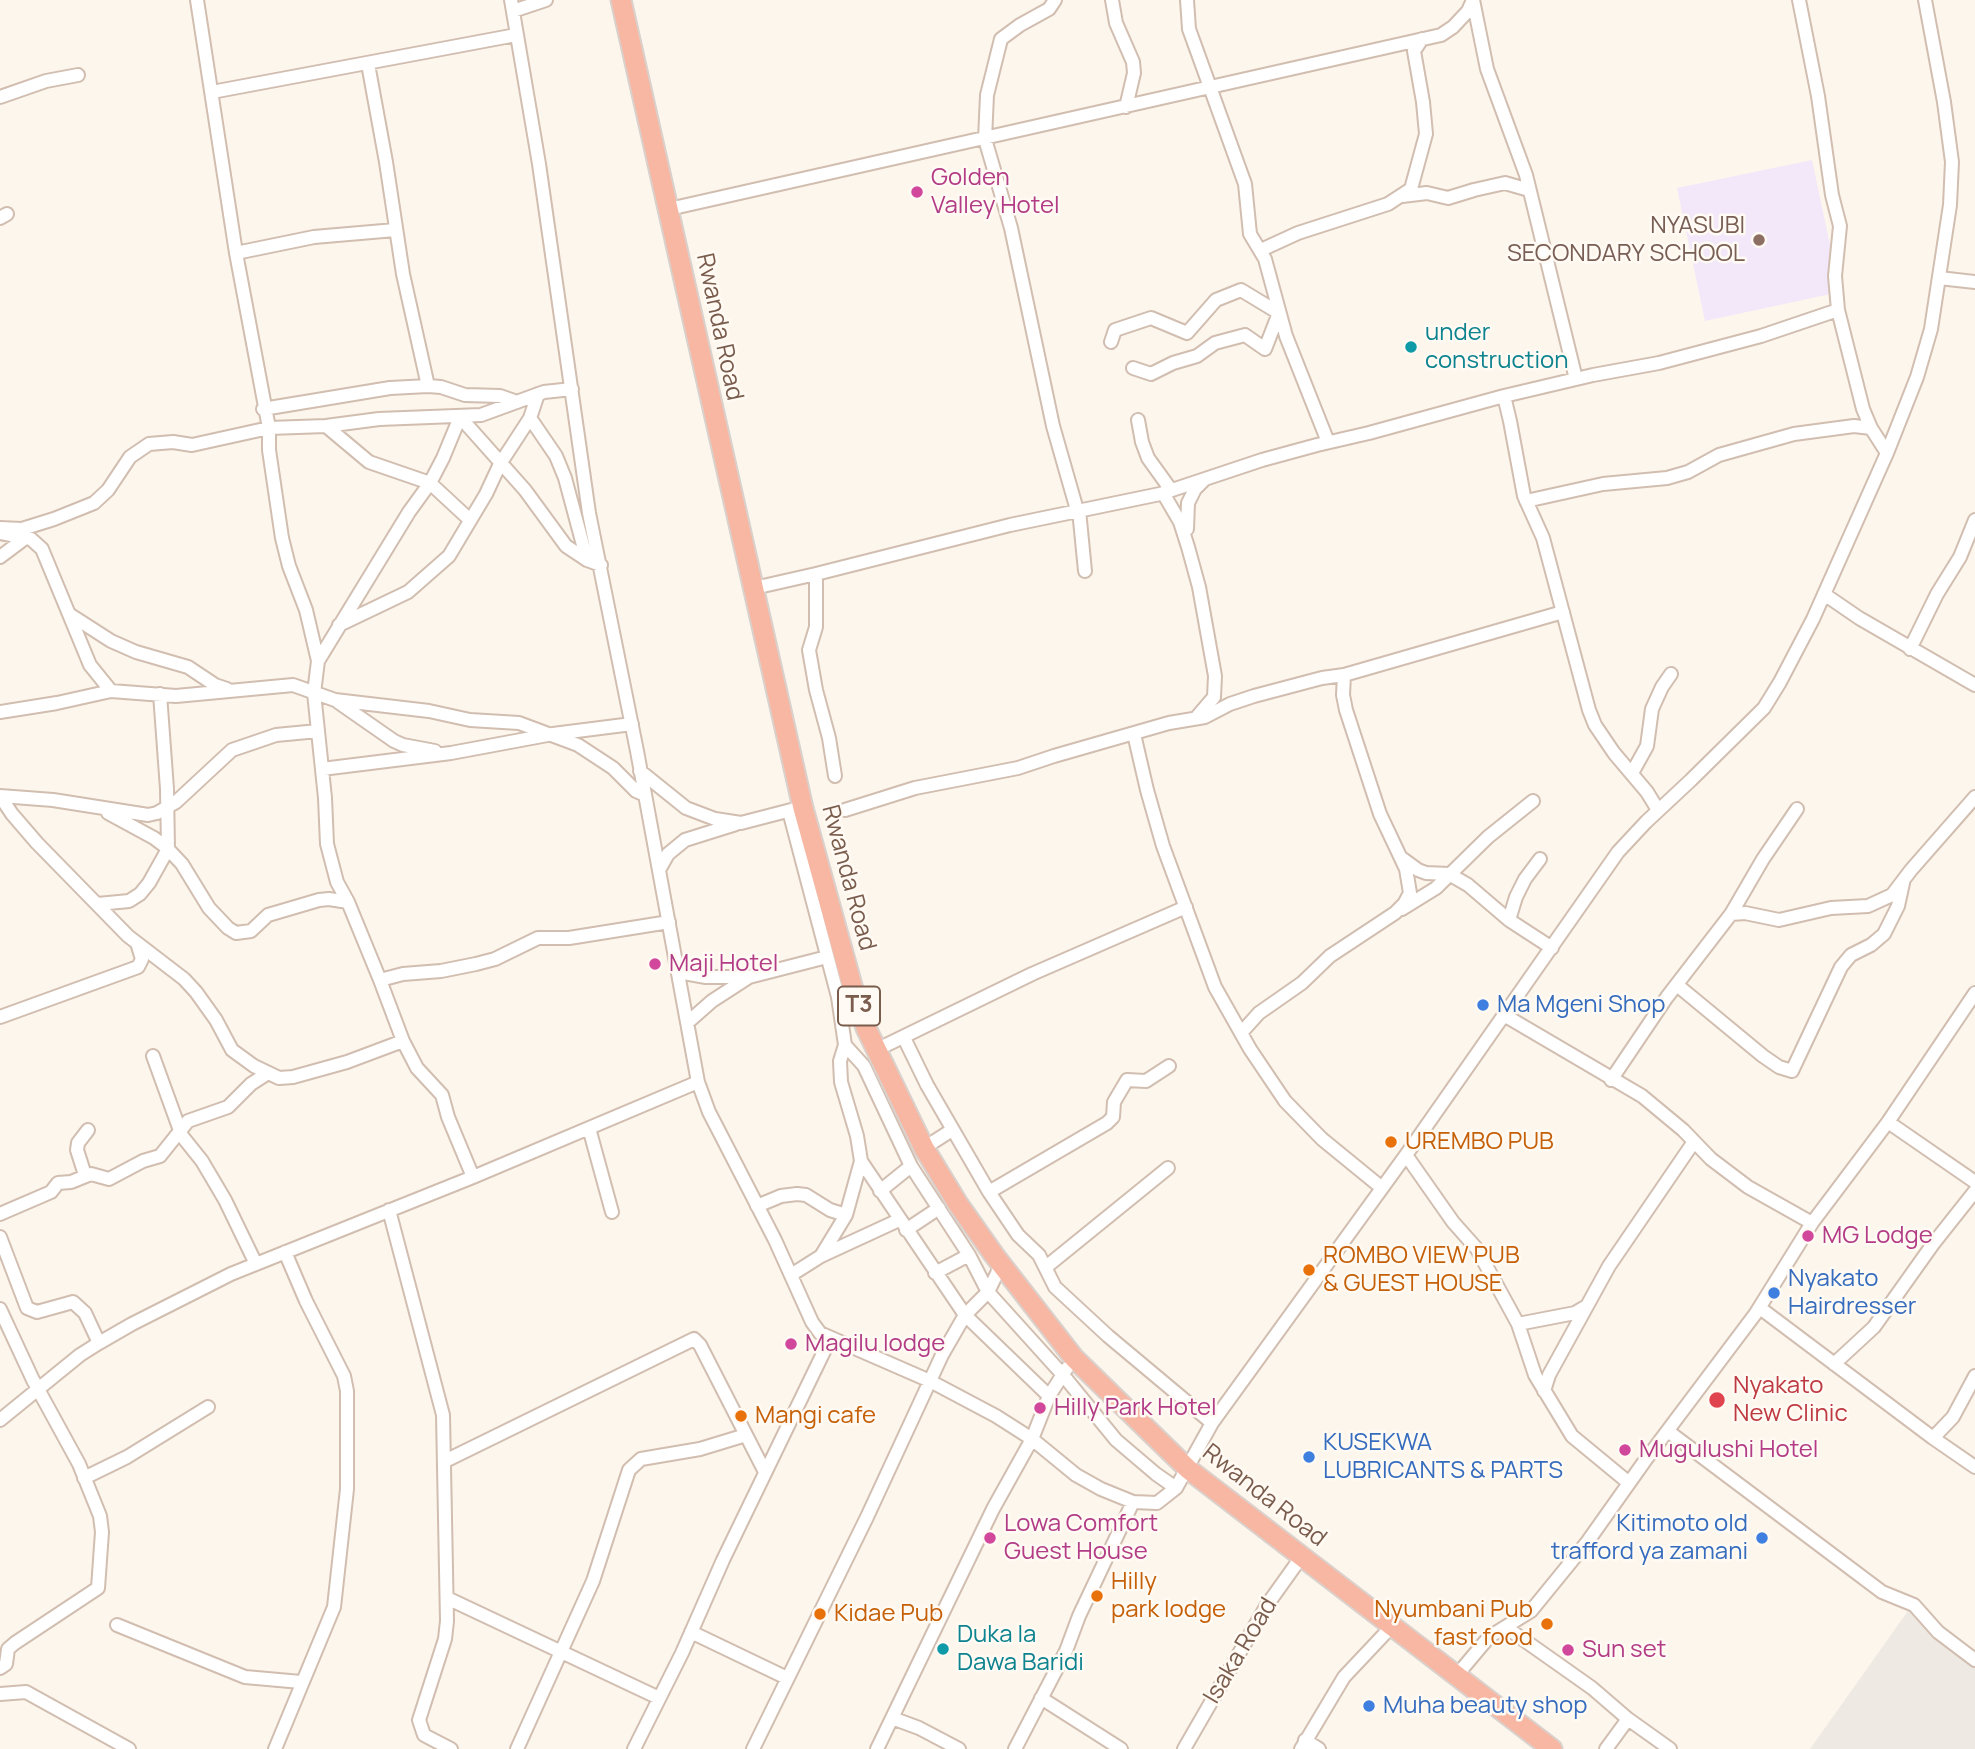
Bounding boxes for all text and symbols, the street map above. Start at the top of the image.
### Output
place label: Golden Valley Hotel [931,164,1060,220]
marker: Golden Valley Hotel [909,184,925,200]
place label: NYASUBI SECONDARY SCHOOL [1507,212,1745,268]
marker: NYASUBI SECONDARY SCHOOL [1751,232,1767,248]
street label: Rwanda Road [689,251,749,403]
place label: under construction [1425,319,1568,375]
marker: under construction [1403,339,1419,355]
street label: Rwanda Road [815,802,881,954]
place label: Maji Hotel [669,950,778,978]
marker: Maji Hotel [647,956,663,972]
road number: T3 [838,987,880,1026]
place label: Ma Mgeni Shop [1497,991,1665,1019]
marker: Ma Mgeni Shop [1475,997,1491,1013]
place label: UREMBO PUB [1405,1128,1554,1156]
marker: UREMBO PUB [1383,1134,1399,1150]
place label: MG Lodge [1822,1222,1933,1250]
marker: MG Lodge [1800,1228,1816,1244]
place label: ROMBO VIEW PUB & GUEST HOUSE [1323,1242,1520,1298]
marker: ROMBO VIEW PUB & GUEST HOUSE [1301,1262,1317,1278]
place label: Nyakato Hairdresser [1788,1265,1916,1321]
marker: Nyakato Hairdresser [1766,1285,1782,1301]
place label: Magilu lodge [805,1330,945,1358]
marker: Magilu lodge [783,1336,799,1352]
place label: Nyakato New Clinic [1733,1372,1848,1428]
marker: Nyakato New Clinic [1707,1390,1727,1410]
place label: Hilly Park Hotel [1054,1394,1217,1422]
marker: Hilly Park Hotel [1032,1400,1048,1416]
place label: Mangi cafe [755,1402,876,1430]
marker: Mangi cafe [733,1408,749,1424]
place label: KUSEKWA LUBRICANTS & PARTS [1323,1429,1563,1485]
place label: Mugulushi Hotel [1639,1436,1818,1464]
street label: Rwanda Road [1196,1439,1332,1553]
marker: Mugulushi Hotel [1617,1442,1633,1458]
marker: KUSEKWA LUBRICANTS & PARTS [1301,1449,1317,1465]
place label: Lowa Comfort Guest House [1004,1510,1158,1566]
place label: Kitimoto old trafford ya zamani [1551,1510,1748,1566]
marker: Lowa Comfort Guest House [982,1530,998,1546]
marker: Kitimoto old trafford ya zamani [1754,1530,1770,1546]
place label: Hilly park lodge [1111,1568,1226,1624]
marker: Hilly park lodge [1089,1588,1105,1604]
street label: Isaka Road [1198,1593,1284,1709]
place label: Nyumbani Pub fast food [1374,1596,1533,1652]
place label: Kidae Pub [834,1600,943,1628]
marker: Kidae Pub [812,1606,828,1622]
marker: Nyumbani Pub fast food [1539,1616,1555,1632]
place label: Duka la Dawa Baridi [957,1621,1084,1677]
place label: Sun set [1582,1636,1666,1664]
marker: Duka la Dawa Baridi [935,1641,951,1657]
marker: Sun set [1560,1642,1576,1658]
place label: Muha beauty shop [1383,1692,1587,1720]
marker: Muha beauty shop [1361,1698,1377,1714]

